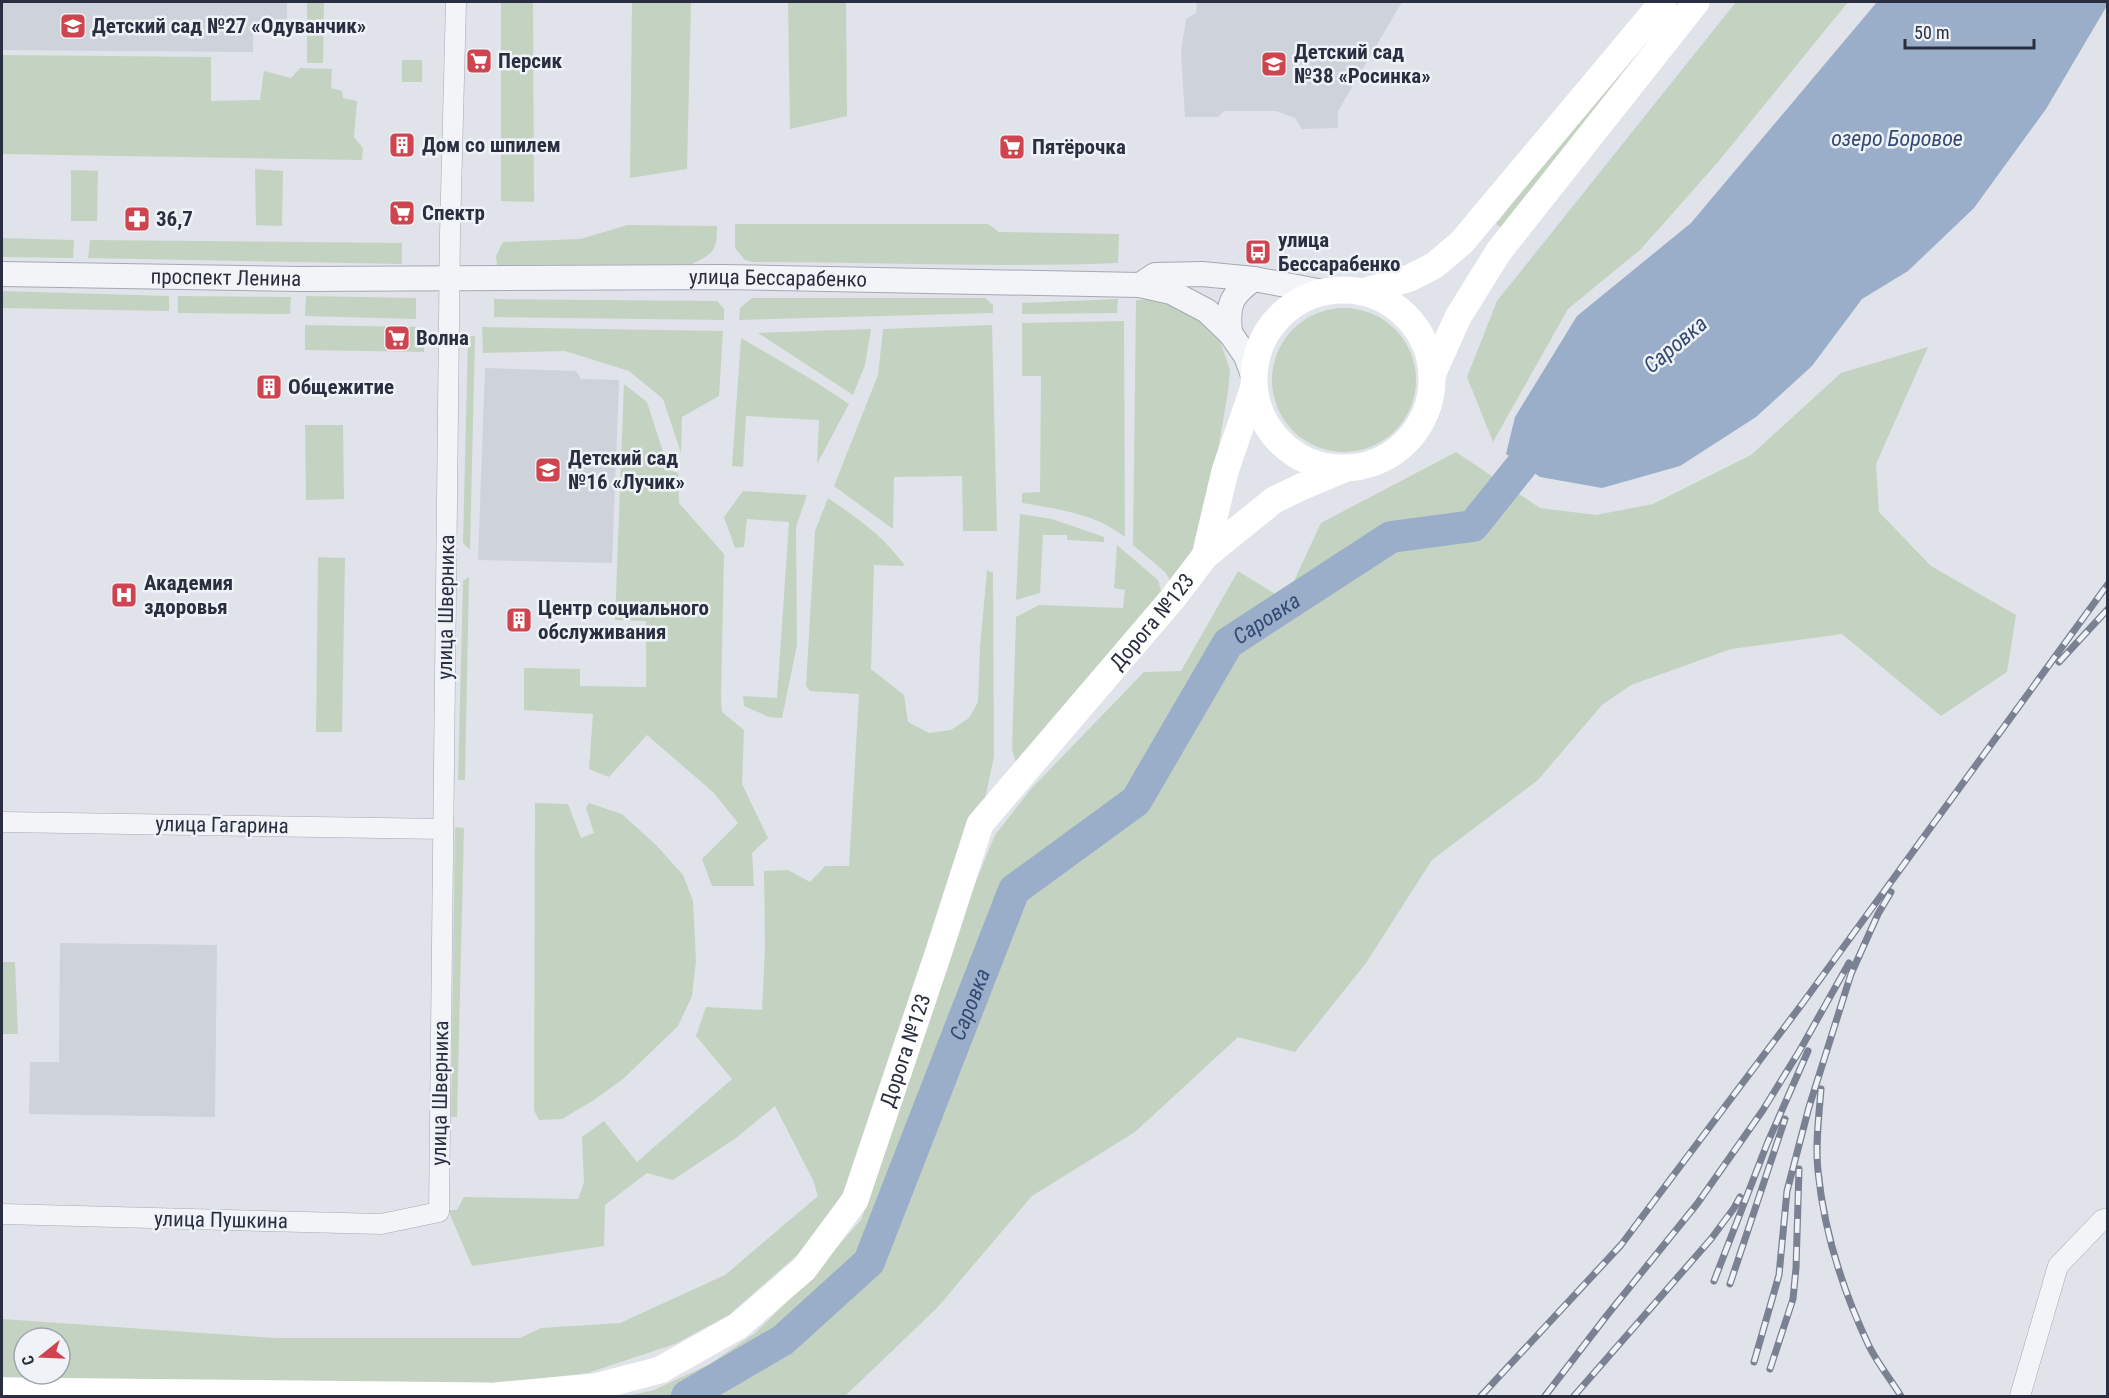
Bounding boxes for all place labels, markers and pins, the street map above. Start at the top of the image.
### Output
school or university icon: Детский сад №27 «Одуванчик» [58,11,88,41]
place label: Детский сад №27 «Одуванчик» [92,14,366,38]
place label: Детский сад №38 «Росинка» [1294,40,1431,88]
supermarket icon: Персик [464,46,494,76]
place label: Персик [498,49,563,73]
school or university icon: Детский сад №38 «Росинка» [1259,49,1289,79]
building icon: Дом со шпилем [387,130,417,160]
supermarket icon: Пятёрочка [997,132,1027,162]
place label: Дом со шпилем [422,133,561,157]
place label: Пятёрочка [1032,135,1126,159]
supermarket icon: Спектр [387,198,417,228]
place label: Спектр [422,201,485,225]
pharmacy icon: 36,7 [122,204,152,234]
place label: 36,7 [156,207,193,231]
place label: улица Бессарабенко [1278,228,1401,276]
bus stop icon: улица Бессарабенко [1243,237,1273,267]
supermarket icon: Волна [382,323,412,353]
place label: Волна [416,326,469,350]
building icon: Общежитие [254,372,284,402]
place label: Общежитие [288,375,394,399]
place label: Детский сад №16 «Лучик» [568,446,685,494]
school or university icon: Детский сад №16 «Лучик» [533,455,563,485]
place label: Академия здоровья [144,571,233,619]
hospital icon: Академия здоровья [109,580,139,610]
place label: Центр социального обслуживания [538,596,709,644]
building icon: Центр социального обслуживания [504,605,534,635]

